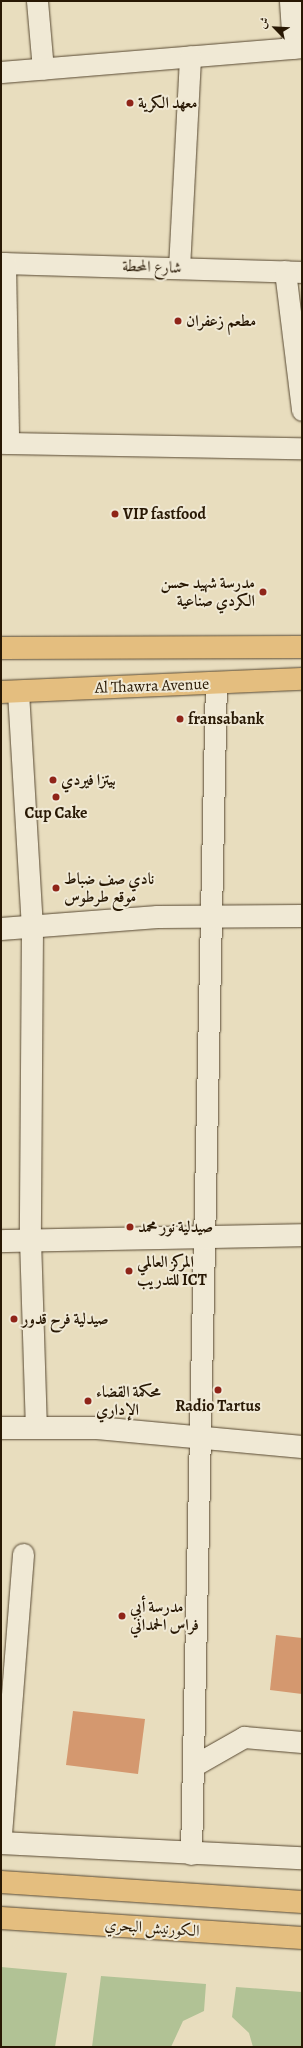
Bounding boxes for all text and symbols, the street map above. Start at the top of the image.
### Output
north arrow [255,8,295,48]
text: ش [255,15,273,31]
place label: معهد الكرية [138,93,198,113]
marker: معهد الكرية [125,98,135,108]
street label: شارع المحطة [122,256,182,278]
place label: مطعم زعفران [186,311,256,331]
marker: مطعم زعفران [173,316,183,326]
place label: VIP fastfood [123,504,206,524]
marker: VIP fastfood [110,509,120,519]
place label: مدرسة شهيد حسن الكردي صناعية [160,573,255,611]
marker: مدرسة شهيد حسن الكردي صناعية [258,587,268,597]
street label: Al Thawra Avenue [94,674,210,698]
place label: fransabank [188,709,264,729]
marker: fransabank [175,714,185,724]
place label: بيتزا فيردي [61,770,116,790]
marker: بيتزا فيردي [48,775,58,785]
marker: Cup Cake [51,792,61,802]
place label: Cup Cake [25,803,87,823]
place label: نادي صف ضباط موقع طرطوس [64,869,154,907]
marker: نادي صف ضباط موقع طرطوس [51,883,61,893]
place label: صيدلية نور محمد [138,1217,213,1237]
marker: صيدلية نور محمد [125,1222,135,1232]
place label: المركز العالمي للتدريب ICT [137,1252,207,1290]
marker: المركز العالمي للتدريب ICT [124,1266,134,1276]
place label: صيدلية فرح قدور [22,1309,109,1329]
marker: صيدلية فرح قدور [9,1314,19,1324]
place label: محكمة القضاء الإداري [96,1382,161,1420]
marker: Radio Tartus [213,1385,223,1395]
marker: محكمة القضاء الإداري [83,1396,93,1406]
place label: Radio Tartus [175,1396,261,1416]
place label: مدرسة أبي فراس الحمداني [130,1597,199,1635]
marker: مدرسة أبي فراس الحمداني [117,1611,127,1621]
street label: الكورنيش البحري [104,1915,200,1941]

